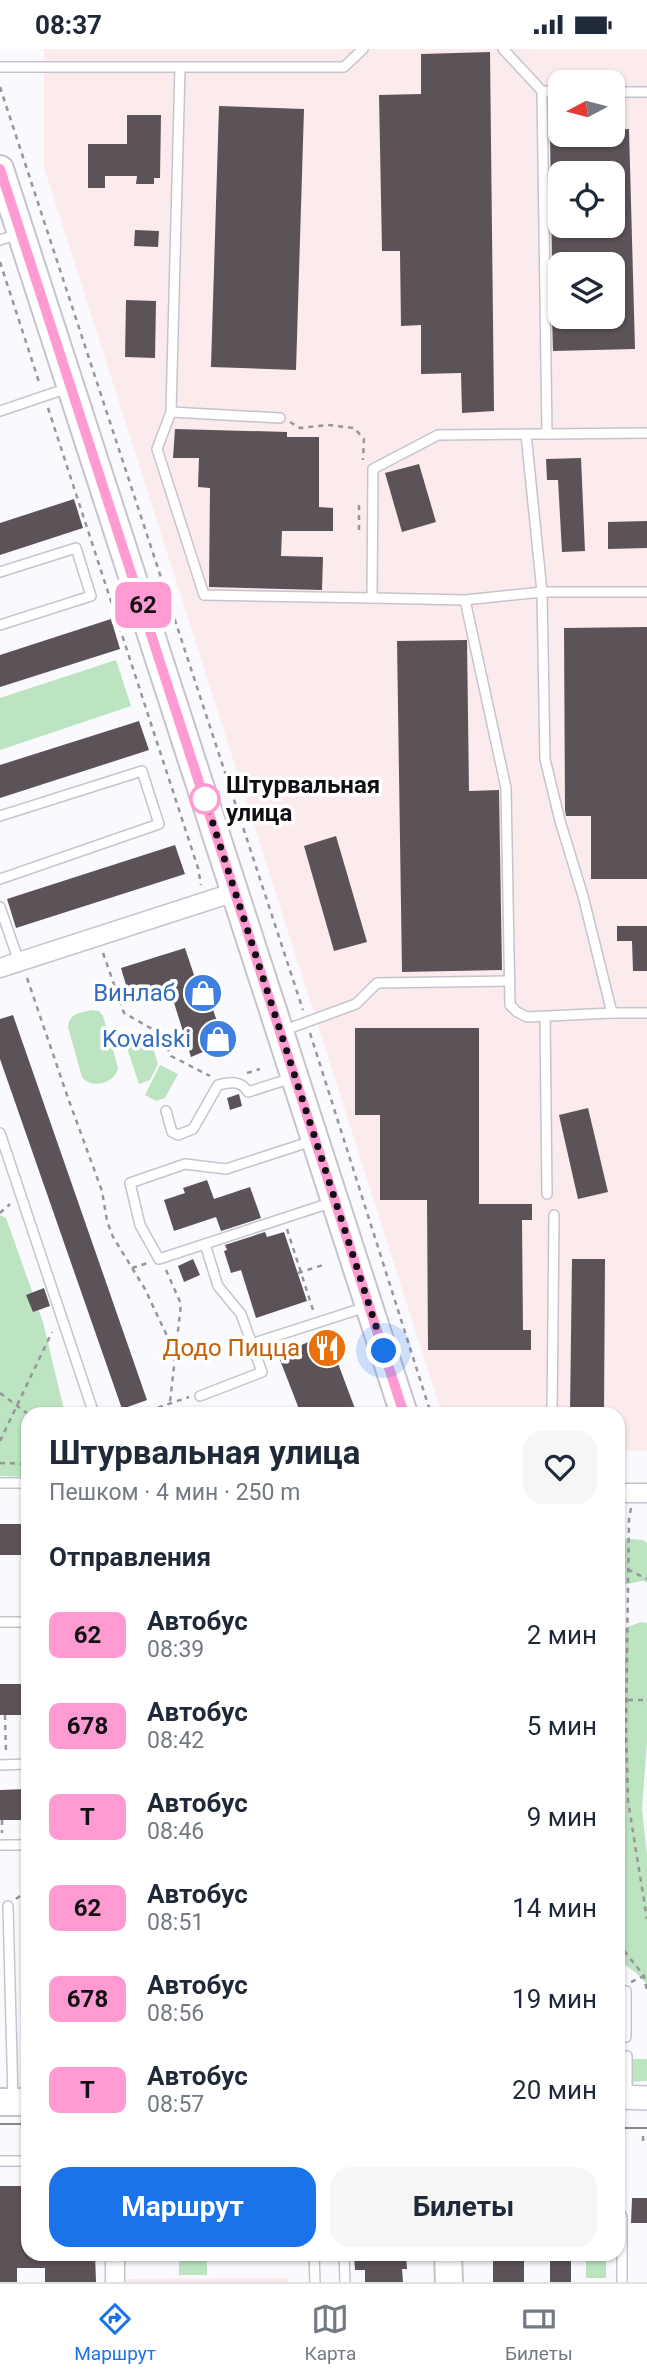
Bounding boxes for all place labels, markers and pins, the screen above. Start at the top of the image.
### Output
place label: Штурвальная улица [226,771,380,827]
marker: Штурвальная улица [190,784,220,814]
shop icon: Винлаб [182,972,224,1014]
place label: Винлаб [93,979,176,1007]
shop icon: Kovalski [197,1018,239,1060]
place label: Kovalski [102,1025,191,1053]
restaurant icon: Додо Пицца [306,1327,348,1369]
place label: Додо Пицца [163,1334,300,1362]

